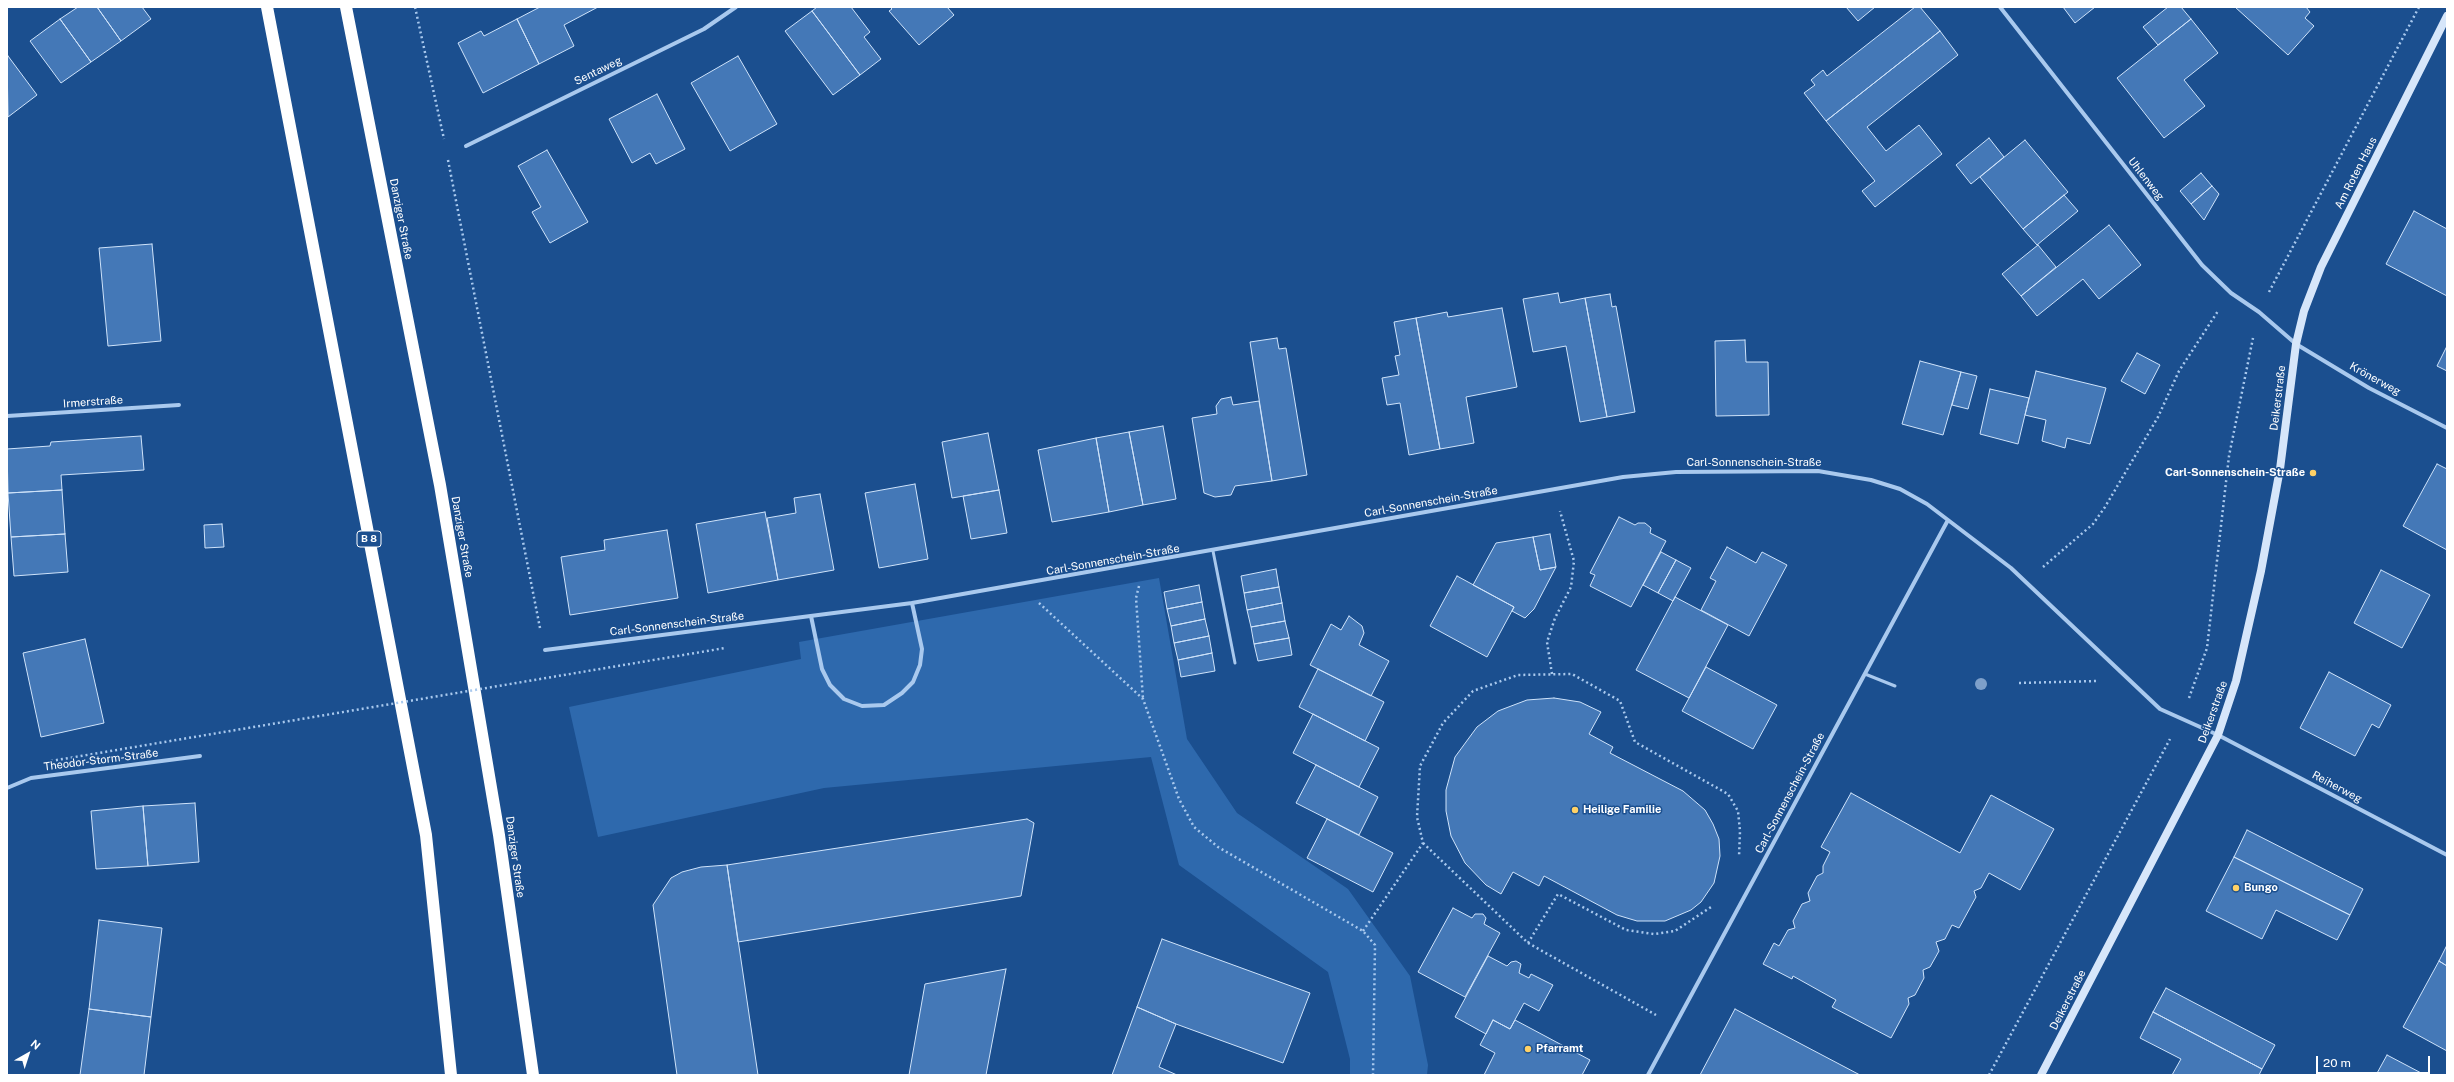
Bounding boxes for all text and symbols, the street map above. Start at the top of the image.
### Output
street label: Sentaweg [572,54,624,88]
street label: Am Roten Haus [2332,135,2380,211]
street label: Uhlenweg [2125,155,2167,203]
street label: Danziger Straße [387,177,415,261]
street label: Krönerweg [2347,360,2403,398]
street label: Deikerstraße [2267,365,2289,431]
street label: Irmerstraße [63,393,123,411]
street label: Carl-Sonnenschein-Straße [1686,456,1822,470]
place label: Carl-Sonnenschein-Straße [2165,466,2305,480]
marker: Carl-Sonnenschein-Straße [2308,468,2318,478]
street label: Carl-Sonnenschein-Straße [1363,484,1499,520]
street label: Danziger Straße [448,495,476,579]
road number: B 8 [357,531,381,547]
street label: Carl-Sonnenschein-Straße [1045,542,1181,578]
street label: Carl-Sonnenschein-Straße [609,609,745,639]
street label: Deikerstraße [2196,679,2230,745]
street label: Carl-Sonnenschein-Straße [1752,730,1828,856]
street label: Theodor-Storm-Straße [43,746,159,774]
street label: Reiherweg [2310,768,2364,806]
place label: Heilige Familie [1583,803,1661,817]
marker: Heilige Familie [1570,805,1580,815]
street label: Danziger Straße [503,815,527,899]
place label: Bungo [2244,881,2278,895]
marker: Bungo [2231,883,2241,893]
street label: Deikerstraße [2047,968,2089,1032]
north arrow [8,1034,48,1074]
text: N [28,1037,43,1052]
place label: Pfarramt [1536,1042,1583,1056]
marker: Pfarramt [1523,1044,1533,1054]
scale bar [2318,1048,2432,1074]
text: 20 m [2323,1056,2351,1070]

